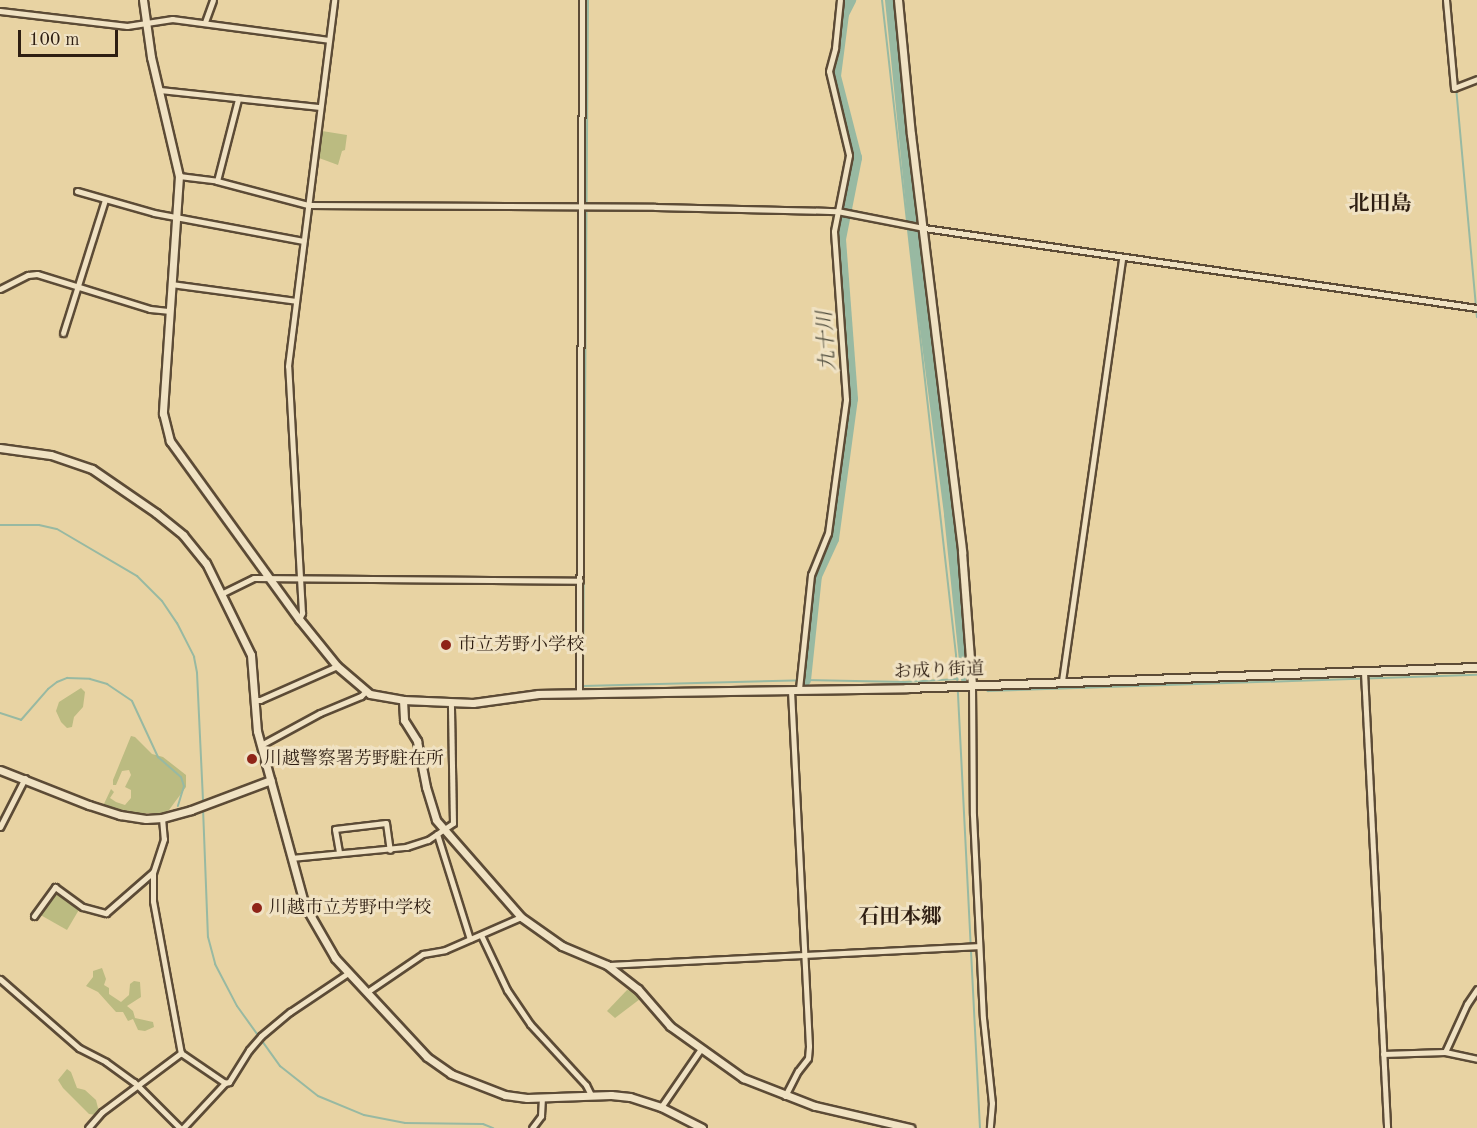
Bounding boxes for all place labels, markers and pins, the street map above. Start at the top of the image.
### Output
place label: 市立芳野小学校 [458,634,584,656]
marker: 市立芳野小学校 [439,638,453,652]
place label: 川越警察署芳野駐在所 [264,748,444,770]
marker: 川越警察署芳野駐在所 [245,752,259,766]
place label: 川越市立芳野中学校 [269,897,431,919]
marker: 川越市立芳野中学校 [250,901,264,915]

